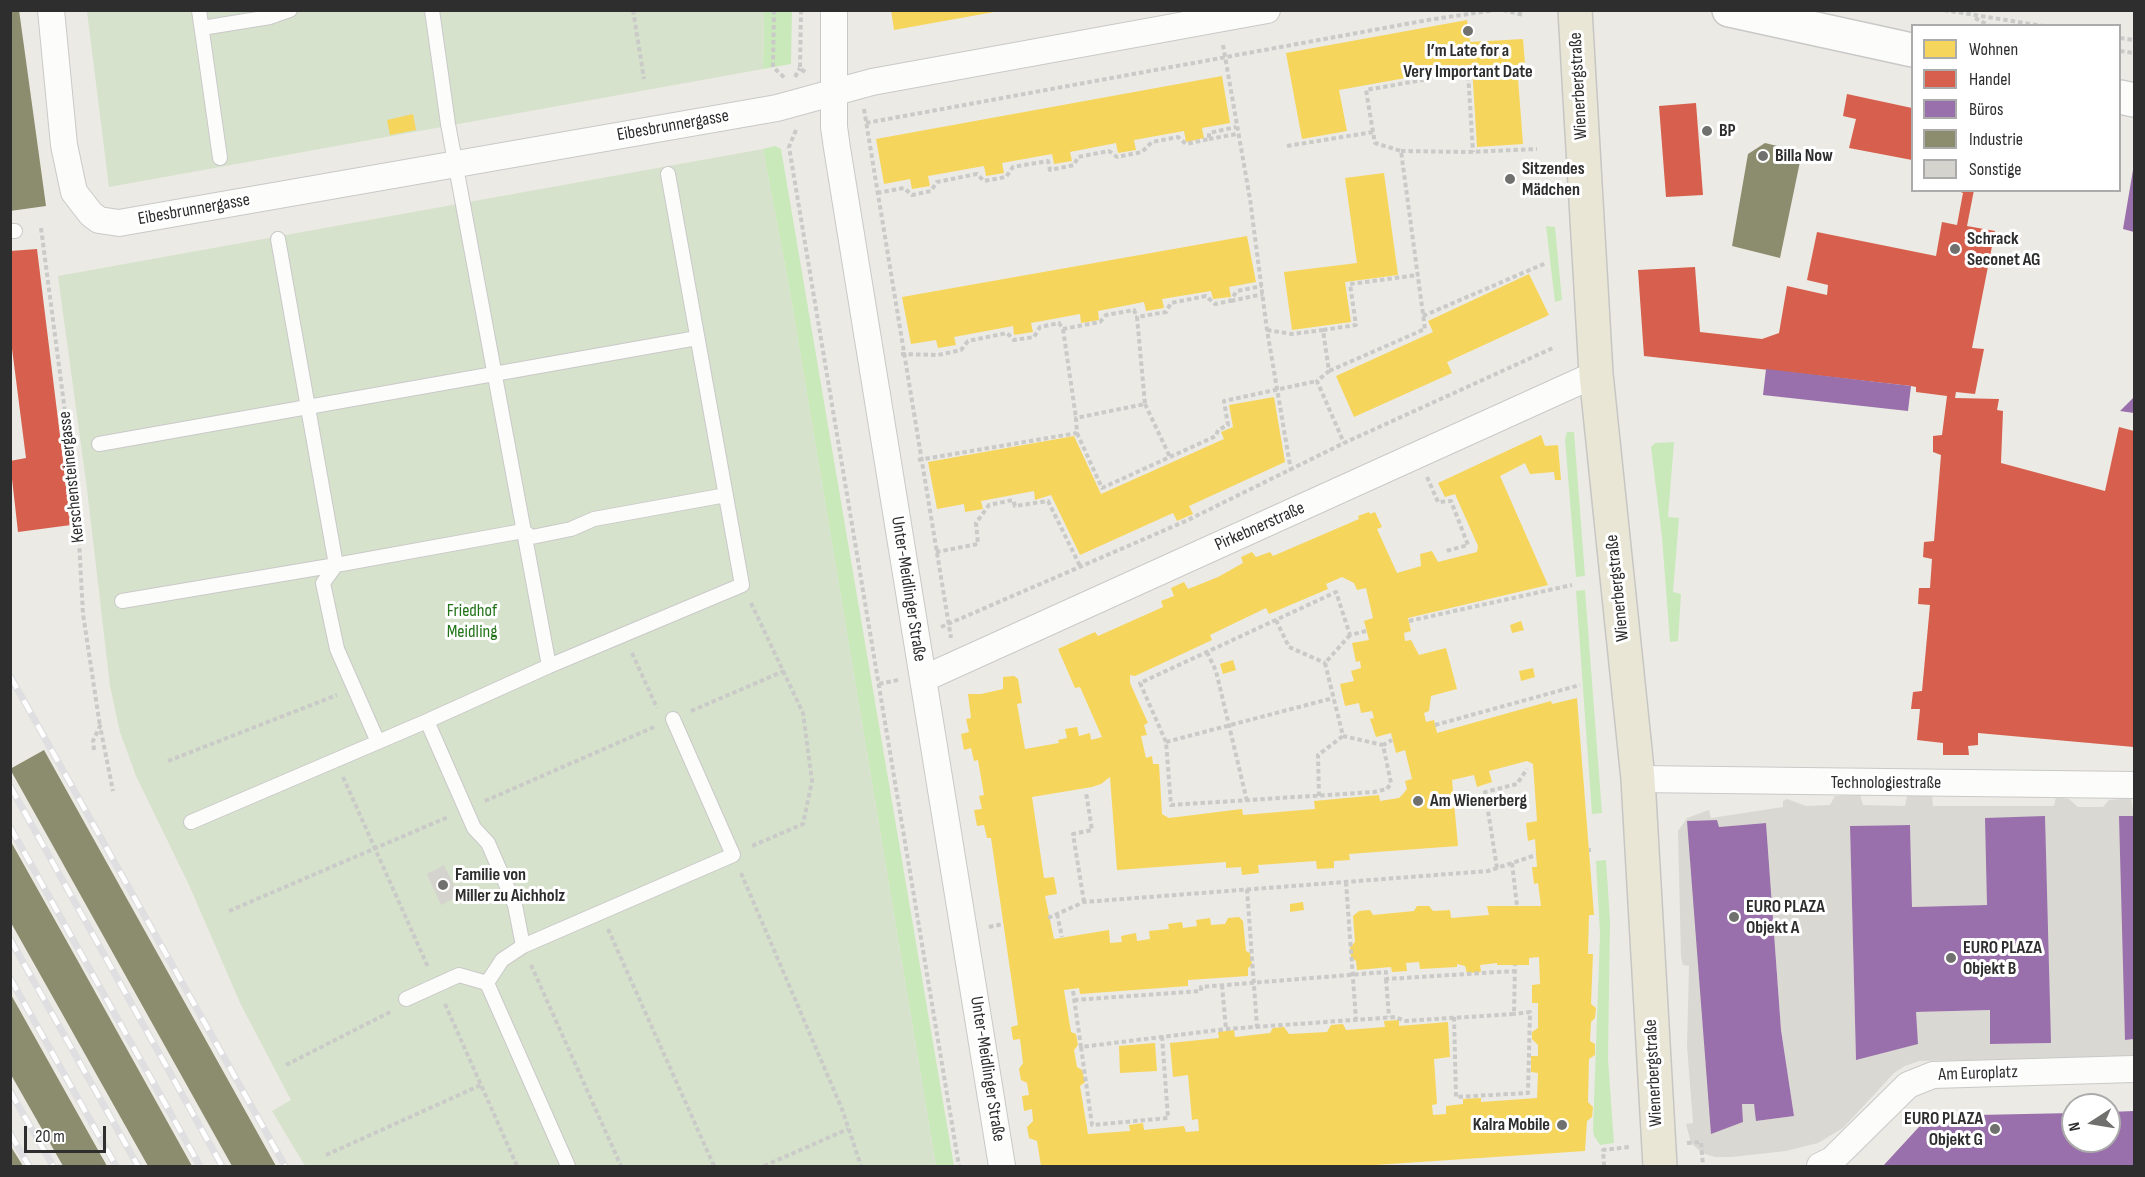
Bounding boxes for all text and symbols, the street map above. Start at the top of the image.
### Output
marker: I’m Late for a Very Important Date [1461,24,1475,38]
legend [1911,24,2121,192]
street label: Wienerbergstraße [1565,32,1593,140]
text: Wohnen [1969,39,2018,60]
place label: I’m Late for a Very Important Date [1403,40,1533,82]
text: Handel [1969,69,2011,90]
text: Büros [1969,99,2003,120]
street label: Eibesbrunnergasse [615,106,731,146]
place label: BP [1719,120,1736,142]
marker: BP [1700,124,1714,138]
text: Industrie [1969,129,2023,150]
place label: Billa Now [1775,145,1833,167]
marker: Billa Now [1756,149,1770,163]
place label: Sitzendes Mädchen [1522,158,1585,201]
text: Sonstige [1969,159,2022,180]
marker: Sitzendes Mädchen [1503,172,1517,186]
street label: Eibesbrunnergasse [136,190,252,230]
place label: Schrack Seconet AG [1967,228,2040,270]
marker: Schrack Seconet AG [1948,242,1962,256]
street label: Kerschensteinergasse [54,410,90,544]
street label: Pirkebnerstraße [1212,498,1308,556]
street label: Unter-Meidlinger Straße [886,515,930,663]
street label: Wienerbergstraße [1602,533,1634,643]
park label: Friedhof Meidling [447,600,497,642]
street label: Technologiestraße [1831,772,1941,794]
place label: Am Wienerberg [1430,790,1527,812]
marker: Am Wienerberg [1411,794,1425,808]
place label: Familie von Miller zu Aichholz [455,864,565,906]
marker: Familie von Miller zu Aichholz [436,878,450,892]
place label: EURO PLAZA Objekt A [1746,896,1825,938]
marker: EURO PLAZA Objekt A [1727,910,1741,924]
place label: EURO PLAZA Objekt B [1963,937,2042,980]
marker: EURO PLAZA Objekt B [1944,951,1958,965]
street label: Unter-Meidlinger Straße [965,995,1009,1143]
street label: Wienerbergstraße [1640,1019,1668,1127]
street label: Am Europlatz [1938,1062,2018,1086]
north arrow [2061,1093,2121,1153]
place label: EURO PLAZA Objekt G [1904,1108,1983,1150]
scale bar [27,1114,110,1152]
place label: Kalra Mobile [1473,1114,1550,1136]
marker: Kalra Mobile [1555,1118,1569,1132]
text: N [2065,1120,2085,1133]
marker: EURO PLAZA Objekt G [1988,1122,2002,1136]
text: 20 m [35,1126,65,1147]

